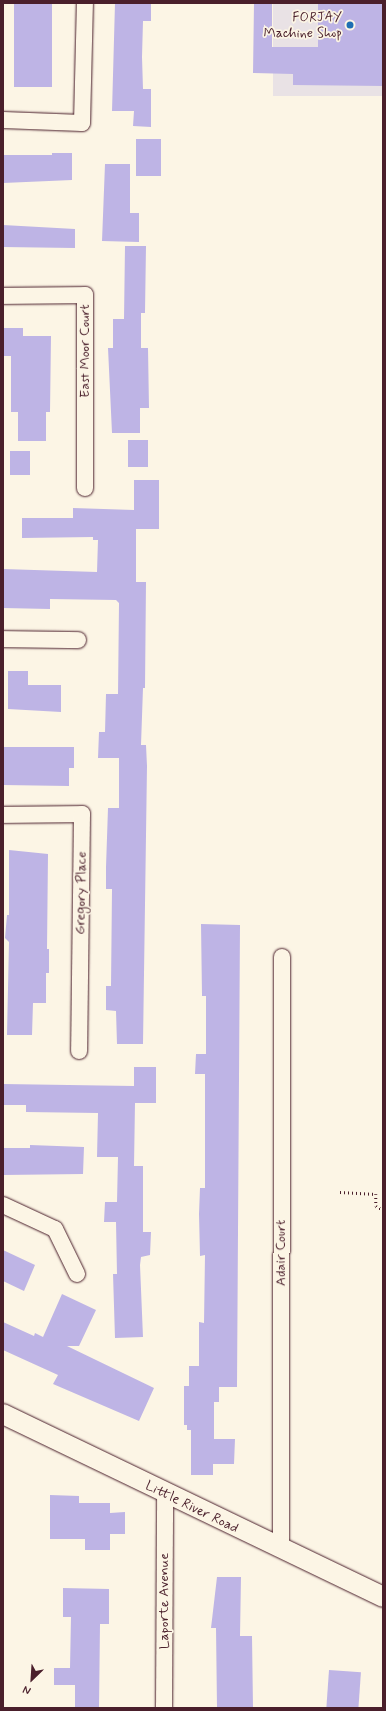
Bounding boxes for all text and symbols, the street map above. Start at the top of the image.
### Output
place label: FORJAY Machine Shop [263,9,342,42]
marker: FORJAY Machine Shop [345,20,355,30]
street label: East Moor Court [77,303,93,399]
street label: Gregory Place [72,852,90,934]
street label: Adair Court [273,1218,289,1288]
street label: Little River Road [142,1477,242,1537]
street label: Laporte Avenue [156,1553,172,1649]
north arrow [12,1659,52,1699]
text: N [21,1682,33,1698]

